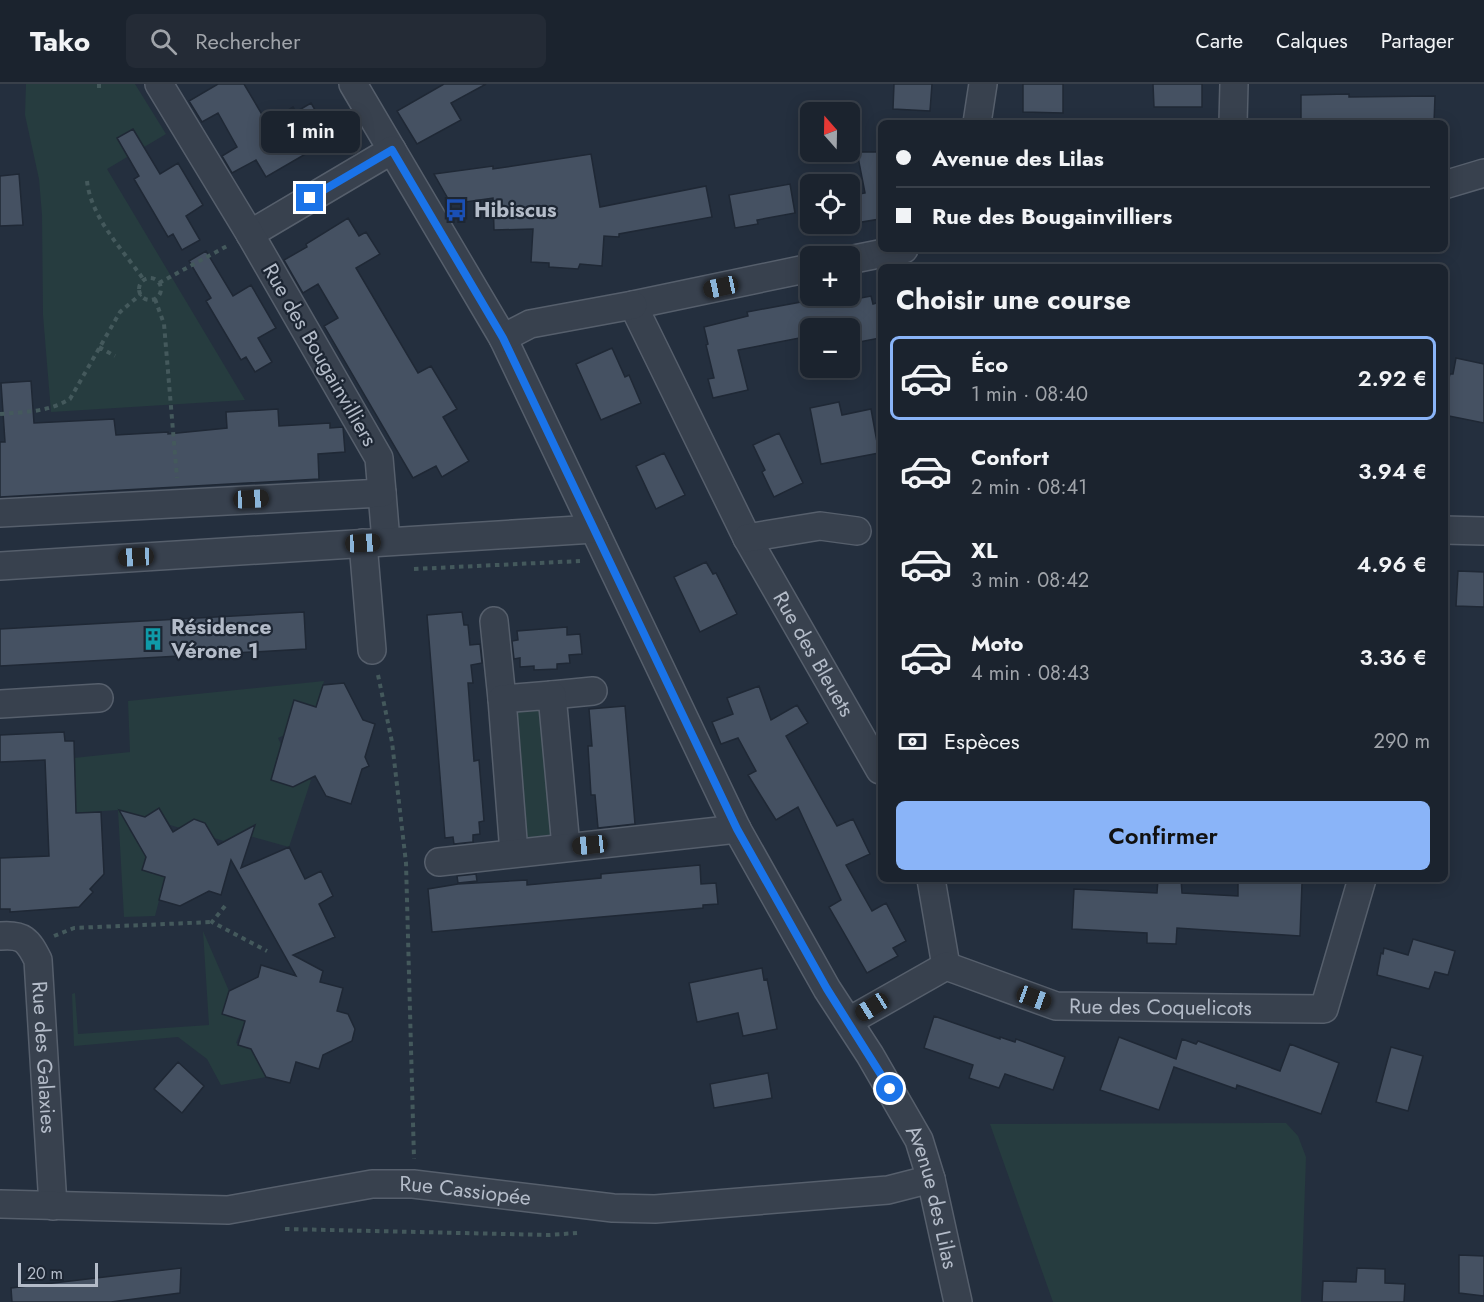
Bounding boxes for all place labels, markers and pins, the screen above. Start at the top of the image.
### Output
place label: Hibiscus [474,195,557,225]
bus stop icon: Hibiscus [443,197,469,223]
place label: Résidence Vérone 1 [170,612,271,666]
building icon: Résidence Vérone 1 [140,626,166,652]

